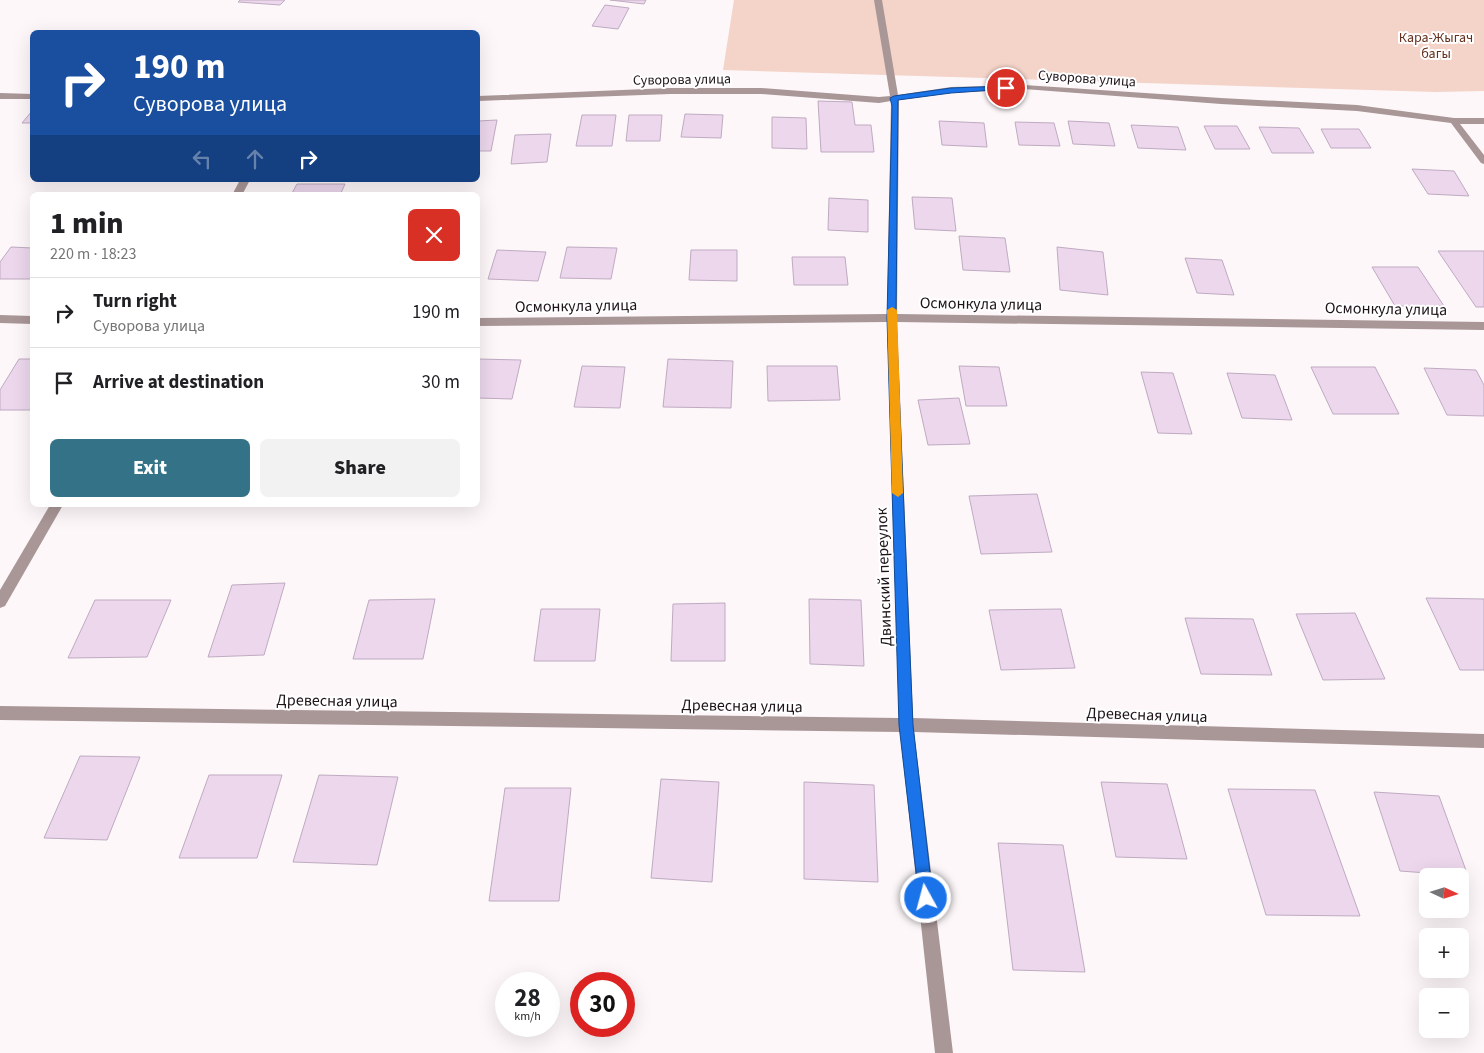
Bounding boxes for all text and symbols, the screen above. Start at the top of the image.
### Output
park label: Кара-Жыгач багы [1399,28,1473,64]
text: 190 m [133,42,225,92]
icon: right [50,50,115,115]
street label: Суворова улица [1037,66,1137,92]
pin [985,67,1027,109]
street label: Суворова улица [633,69,731,91]
icon: arrive [992,74,1020,102]
text: Суворова улица [133,88,287,120]
icon: left [188,145,216,173]
icon: ahead [241,145,269,173]
icon: right [294,145,322,173]
text: 1 min [50,202,124,245]
button: close [408,209,460,261]
text: 220 m · 18:23 [50,243,137,265]
text: Turn right [93,288,177,315]
street label: Осмонкула улица [920,292,1042,316]
street label: Осмонкула улица [515,294,637,318]
street label: Осмонкула улица [1325,297,1447,321]
icon: right [50,299,78,327]
text: 190 m [412,299,460,326]
text: Суворова улица [93,315,205,337]
icon: arrive [50,369,78,397]
text: Arrive at destination [93,369,264,396]
text: 30 m [422,369,460,396]
button: Exit [50,439,250,497]
button: Share [260,439,460,497]
street label: Двинский переулок [871,507,897,647]
street label: Древесная улица [276,689,398,713]
street label: Древесная улица [681,694,803,718]
street label: Древесная улица [1086,702,1208,728]
north arrow [1419,868,1469,918]
map controls [1419,868,1469,1038]
position arrow [899,871,951,923]
button: + [1419,928,1469,978]
speed limit sign: 30 [570,972,635,1037]
text: 28 [514,980,541,1016]
button: − [1419,988,1469,1038]
text: km/h [514,1008,541,1025]

